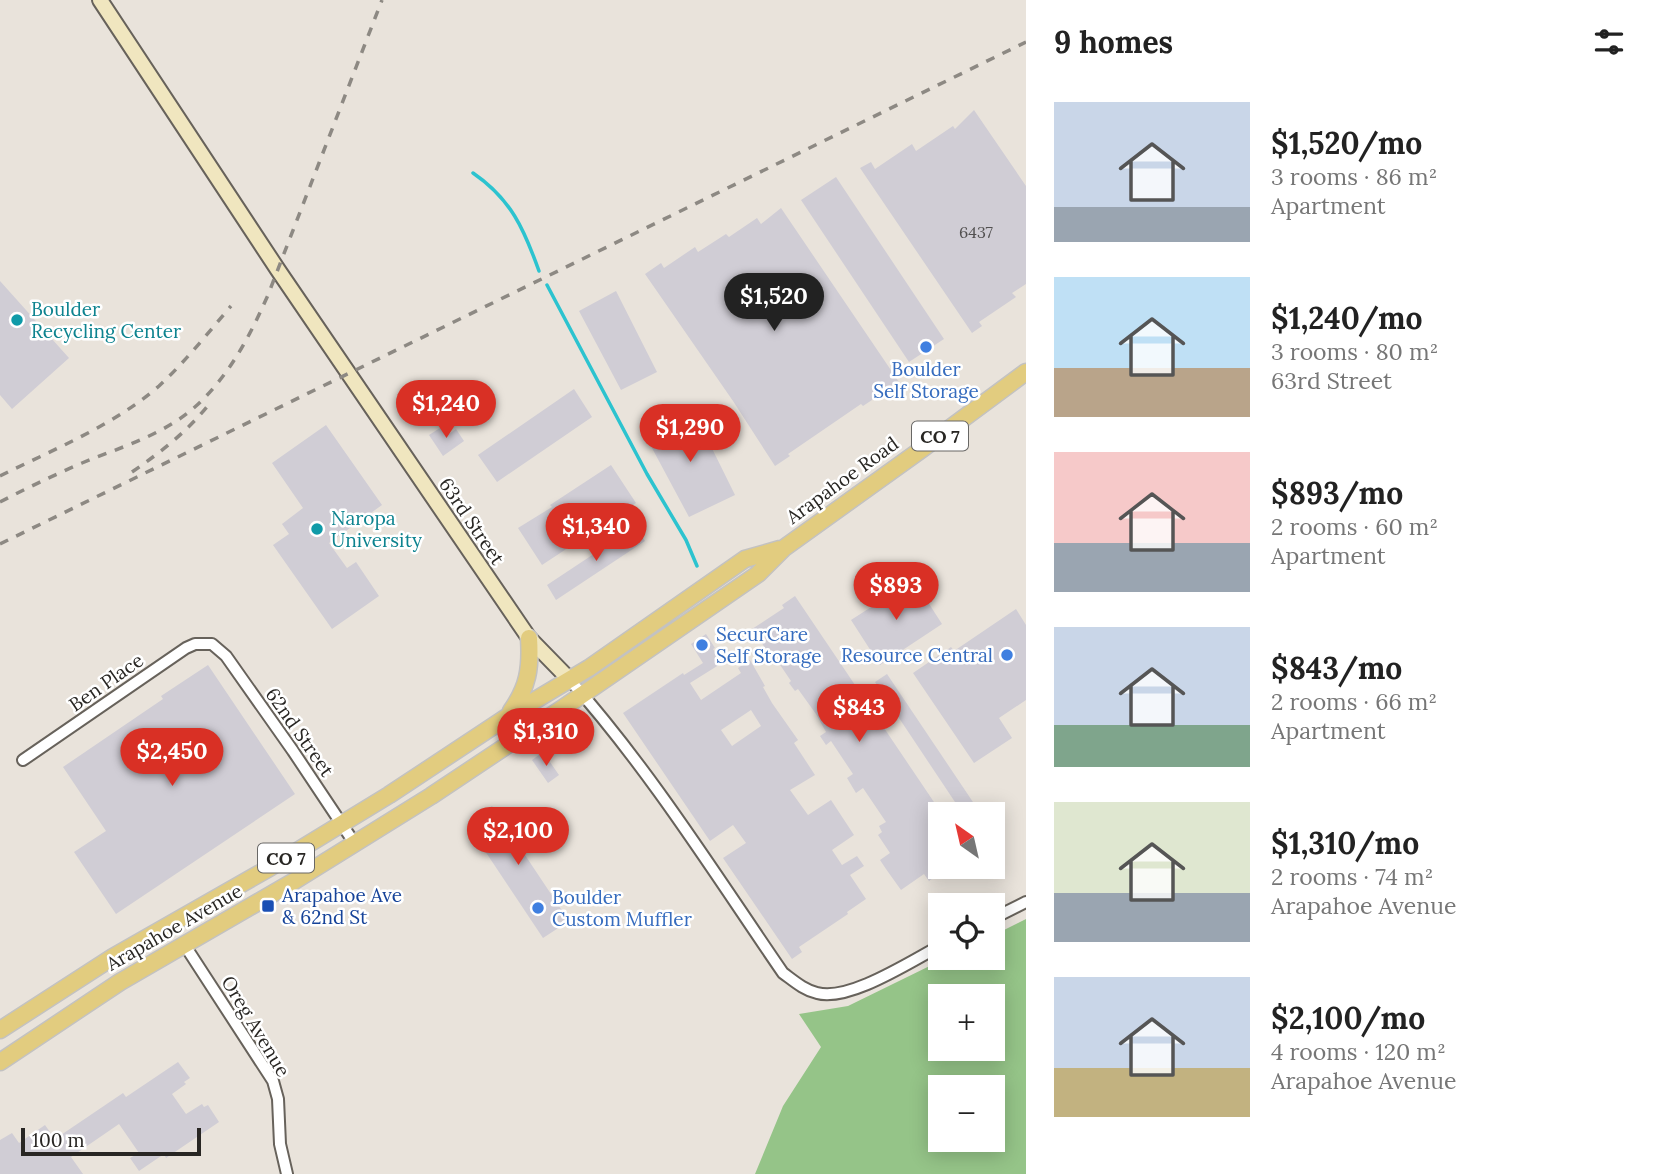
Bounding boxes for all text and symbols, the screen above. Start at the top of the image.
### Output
text: 9 homes [1054,23,1173,61]
icon: filters [1590,23,1628,61]
text: $1,520/mo [1271,124,1422,162]
icon: home [1110,130,1194,214]
text: 3 rooms · 86 m² [1271,162,1437,191]
text: Apartment [1271,191,1386,220]
house number: 6437 [959,222,994,242]
pin: $1,520 [717,274,831,333]
text: $1,520 [740,281,808,310]
place label: Boulder Recycling Center [31,297,182,343]
text: $1,240/mo [1271,299,1423,337]
icon: home [1110,305,1194,389]
marker: Boulder Recycling Center [9,312,25,328]
text: 3 rooms · 80 m² [1271,337,1438,366]
marker: Boulder Self Storage [918,339,934,355]
place label: Boulder Self Storage [873,357,979,403]
text: 63rd Street [1271,366,1392,395]
pin: $1,240 [389,380,503,440]
text: $1,240 [412,388,480,417]
pin: $1,290 [633,405,747,464]
text: $1,290 [656,412,724,441]
road number: CO 7 [912,422,968,450]
street label: Arapahoe Road [780,431,903,529]
street label: 63rd Street [434,473,510,570]
text: $893/mo [1271,474,1403,512]
icon: home [1110,480,1194,564]
pin: $1,340 [539,504,653,563]
place label: Naropa University [331,506,422,552]
text: $1,340 [562,511,630,540]
text: 2 rooms · 60 m² [1271,512,1438,541]
marker: Naropa University [309,521,325,537]
text: Apartment [1271,541,1386,570]
pin: $893 [855,562,937,622]
text: $893 [870,570,922,599]
place label: SecurCare Self Storage [716,622,821,668]
marker: SecurCare Self Storage [694,637,710,653]
place label: Resource Central [841,643,993,667]
marker: Resource Central [999,647,1015,663]
street label: Ben Place [64,648,148,716]
text: $843/mo [1271,649,1402,687]
icon: home [1110,655,1194,739]
street label: 62nd Street [261,683,340,782]
pin: $843 [818,684,900,744]
text: 2 rooms · 66 m² [1271,687,1437,716]
text: $843 [833,692,885,721]
pin: $1,310 [489,708,603,768]
text: $1,310 [513,716,579,745]
text: Apartment [1271,716,1386,745]
pin: $2,450 [115,728,229,788]
text: $2,450 [136,736,208,765]
north arrow [928,802,1004,878]
map controls [928,802,1005,1152]
pin: $2,100 [461,808,575,867]
text: $2,100 [483,815,553,844]
text: $1,310/mo [1271,824,1419,862]
icon: home [1110,830,1194,914]
road number: CO 7 [258,844,314,872]
text: 2 rooms · 74 m² [1271,862,1433,891]
street label: Arapahoe Avenue [101,878,246,976]
place label: Arapahoe Ave & 62nd St [281,883,402,929]
place label: Boulder Custom Muffler [552,885,693,931]
text: Arapahoe Avenue [1271,891,1456,920]
button: locate [928,893,1005,970]
marker: Arapahoe Ave & 62nd St [260,898,276,914]
marker: Boulder Custom Muffler [530,900,546,916]
street label: Oreg Avenue [216,971,296,1081]
button: + [928,984,1005,1061]
text: $2,100/mo [1271,999,1425,1037]
icon: home [1110,1005,1194,1089]
text: 4 rooms · 120 m² [1271,1037,1446,1066]
text: Arapahoe Avenue [1271,1066,1456,1095]
button: − [928,1075,1005,1152]
scale bar [21,1125,201,1157]
text: 100 m [32,1128,85,1152]

